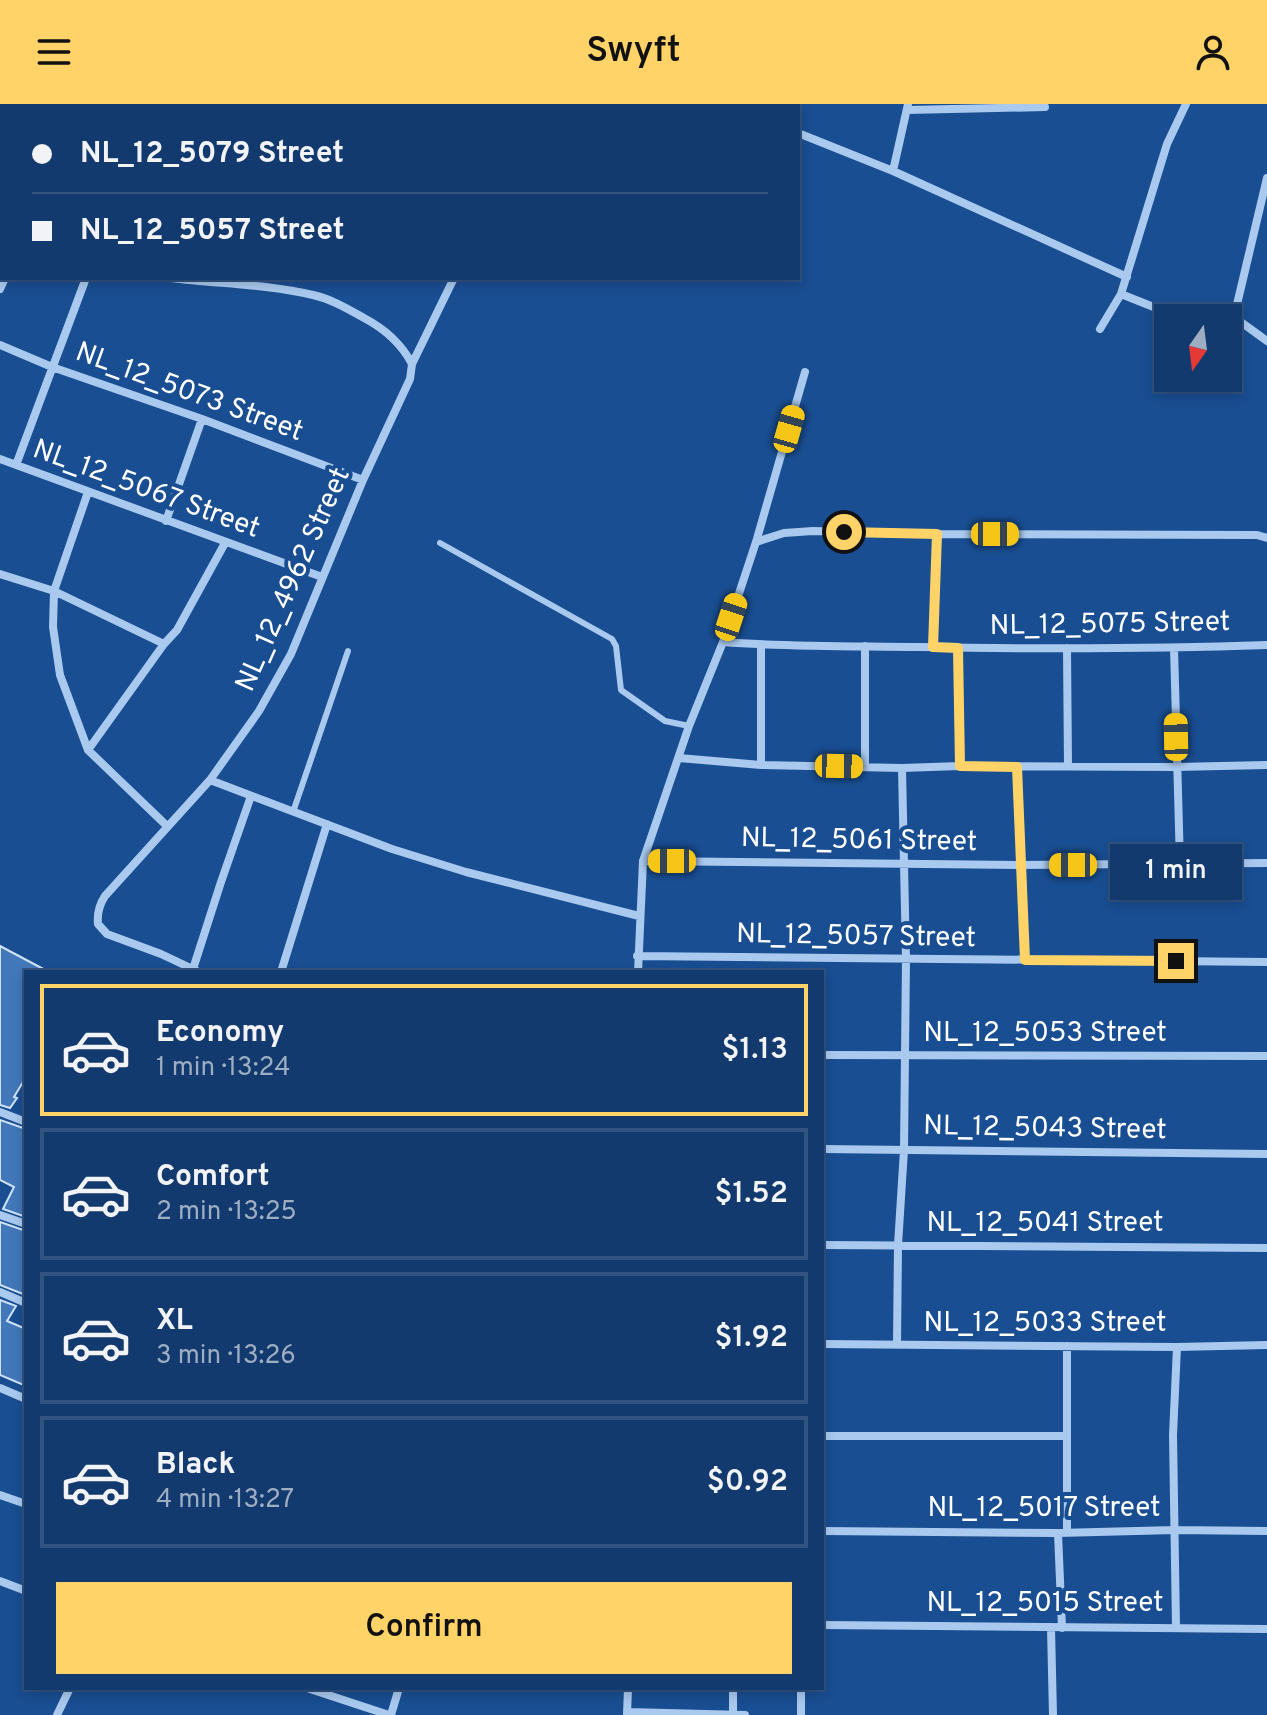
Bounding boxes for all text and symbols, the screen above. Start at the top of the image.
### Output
text: Swyft [586,29,681,75]
icon: menu [32,30,76,74]
icon: person [1191,30,1235,74]
text: NL_12_5079 Street [80,136,344,173]
text: NL_12_5057 Street [80,213,345,250]
north arrow [1154,304,1242,392]
map controls [1154,304,1242,392]
street label: NL_12_5073 Street [70,335,308,451]
car [771,403,807,455]
street label: NL_12_5067 Street [28,432,264,548]
street label: NL_12_4962 Street [228,462,360,698]
route start [826,514,862,550]
car [971,522,1019,546]
car [712,590,750,644]
street label: NL_12_5075 Street [989,605,1231,645]
car [1164,713,1188,761]
car [815,754,863,778]
street label: NL_12_5061 Street [740,821,978,861]
callout: 1 min [1110,845,1242,901]
car [648,849,696,873]
car [1049,853,1097,877]
text: 1 min [1145,855,1207,888]
street label: NL_12_5057 Street [736,917,976,957]
route end [1158,943,1194,979]
icon: car [60,1014,132,1086]
text: Economy [156,1015,284,1052]
street label: NL_12_5053 Street [923,1016,1167,1052]
text: $1.13 [721,1032,788,1069]
text: 1 min · 13:24 [156,1052,290,1085]
street label: NL_12_5043 Street [923,1109,1167,1149]
icon: car [60,1158,132,1230]
text: Comfort [156,1159,269,1196]
text: $1.52 [714,1176,788,1213]
text: 2 min · 13:25 [156,1196,297,1229]
street label: NL_12_5041 Street [926,1206,1164,1242]
icon: car [60,1302,132,1374]
text: XL [156,1303,193,1340]
street label: NL_12_5033 Street [923,1306,1167,1342]
text: $1.92 [715,1320,788,1357]
text: 3 min · 13:26 [156,1340,296,1373]
icon: car [60,1446,132,1518]
text: Black [156,1447,235,1484]
text: $0.92 [707,1464,788,1501]
text: 4 min · 13:27 [156,1484,294,1517]
street label: NL_12_5017 Street [927,1491,1161,1527]
button: Confirm [56,1582,792,1674]
street label: NL_12_5015 Street [926,1586,1164,1622]

